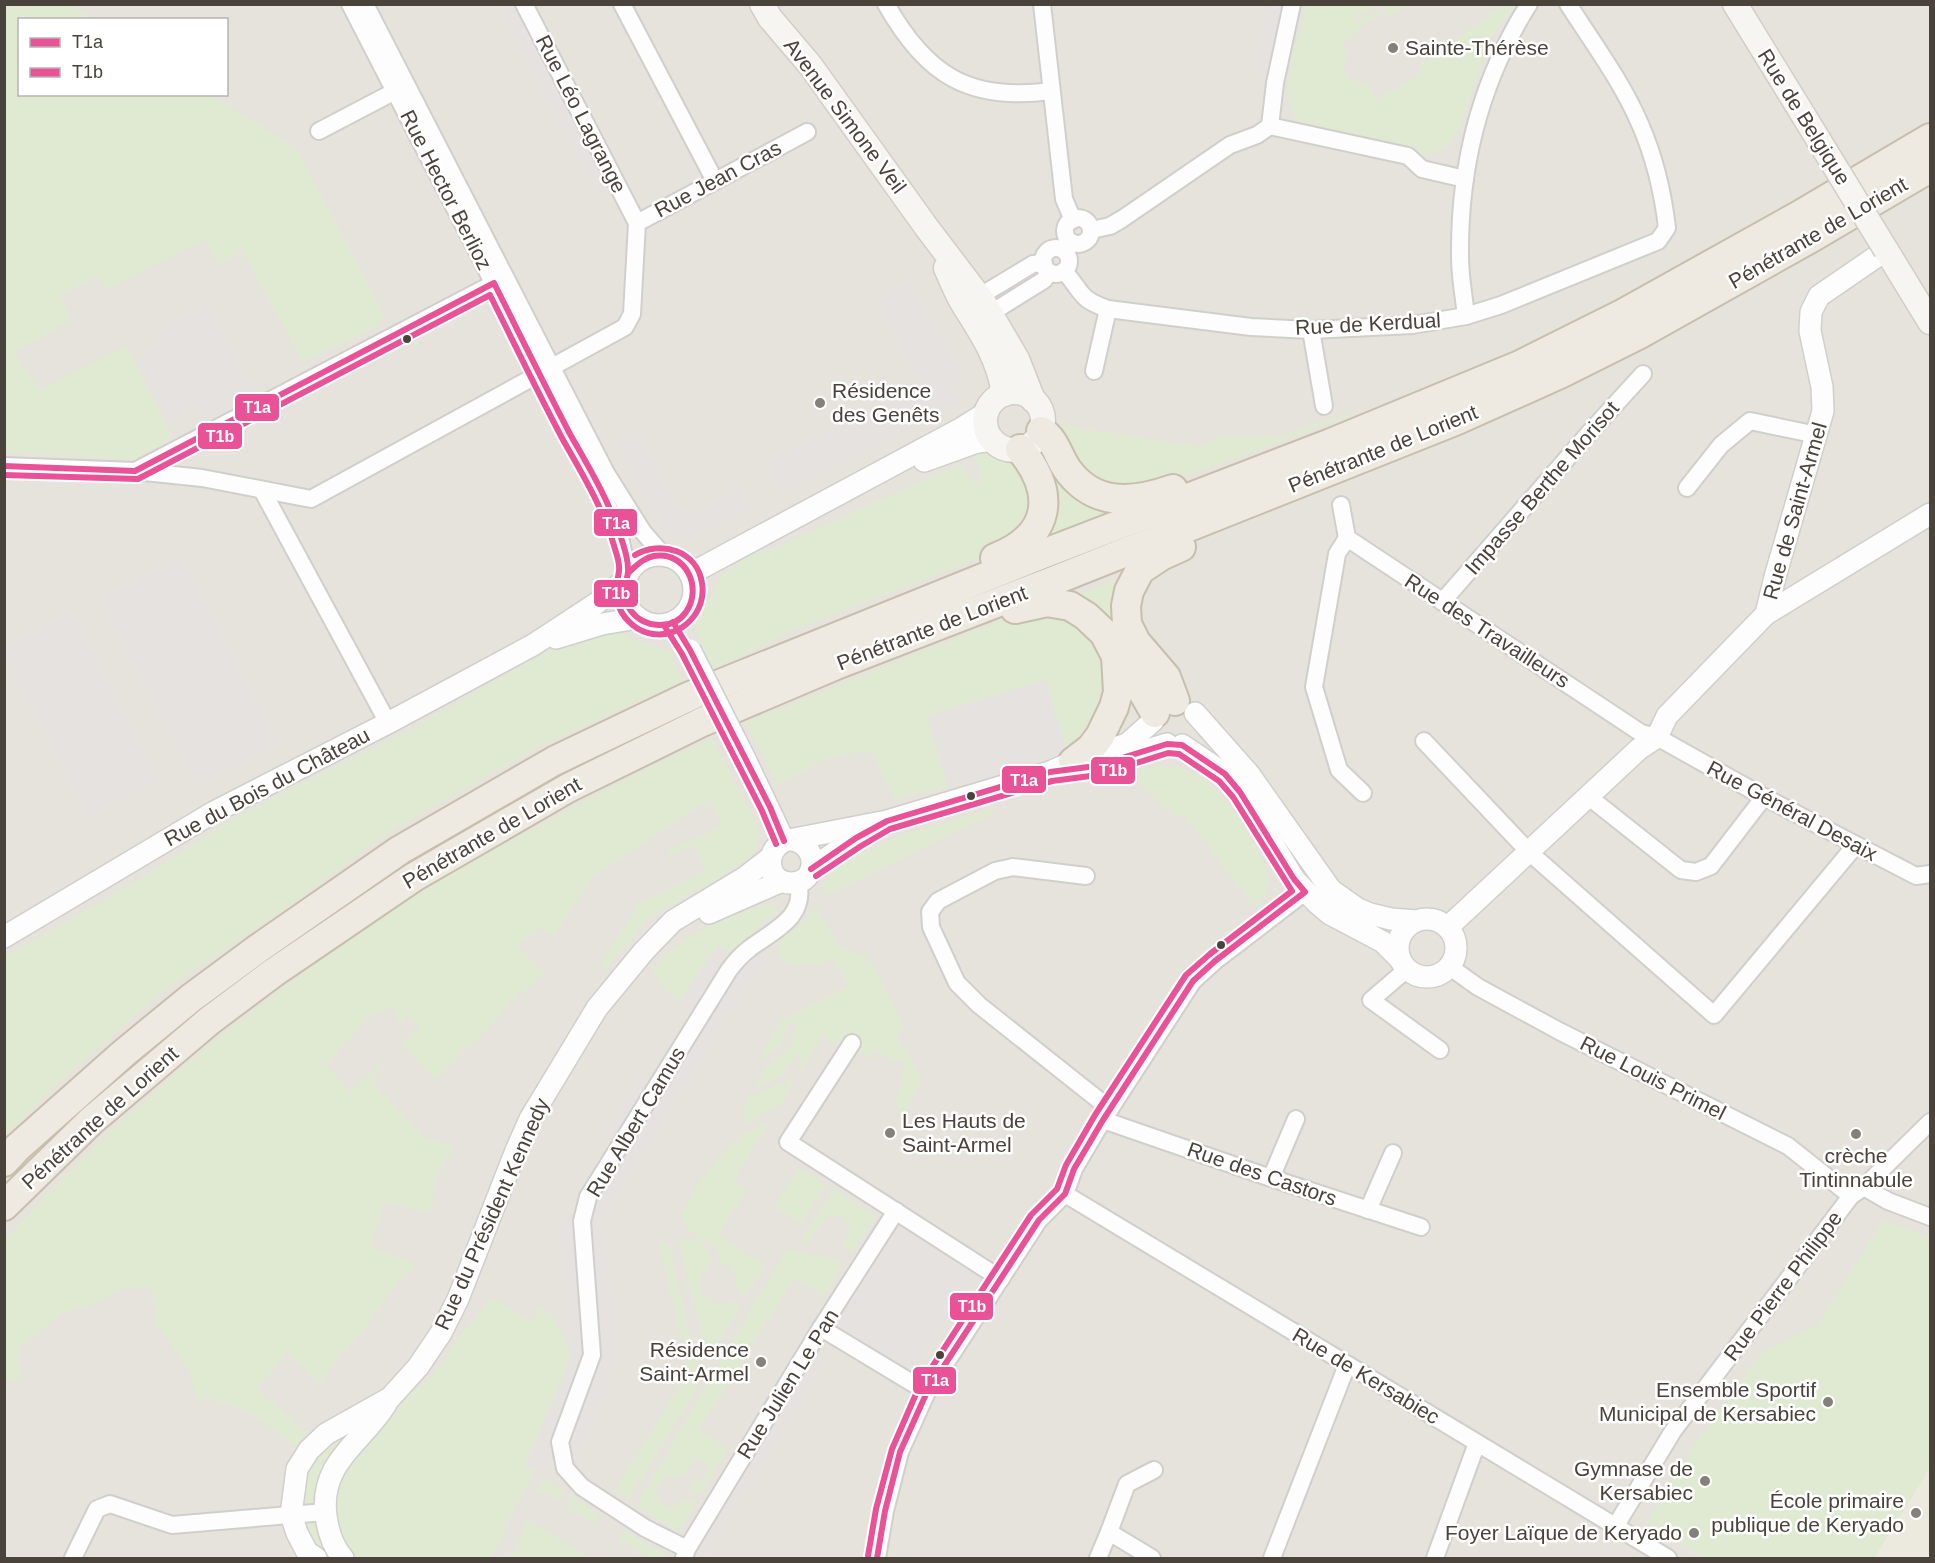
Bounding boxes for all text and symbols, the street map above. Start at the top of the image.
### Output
legend [18,18,228,96]
street label: Rue Léo Lagrange [532,31,631,197]
text: T1a [72,32,104,52]
street label: Avenue Simone Veil [780,34,911,198]
place label: Sainte-Thérèse [1405,36,1549,59]
marker: Sainte-Thérèse [1386,41,1400,55]
street label: Rue de Belgique [1754,45,1855,189]
text: T1b [72,62,103,82]
street label: Rue Hector Berlioz [396,106,497,274]
street label: Rue Jean Cras [651,136,785,222]
street label: Pénétrante de Lorient [1725,172,1911,293]
street label: Rue de Kerdual [1295,308,1441,339]
unlabelled marker [401,333,413,345]
place label: Résidence des Genêts [832,379,939,426]
line badge: T1a [234,393,280,422]
marker: Résidence des Genêts [813,396,827,410]
street label: Impasse Berthe Morisot [1460,396,1623,579]
text: T1a [243,399,271,416]
street label: Pénétrante de Lorient [1285,400,1481,497]
street label: Rue de Saint-Armel [1758,420,1831,602]
line badge: T1b [197,422,243,450]
text: T1b [206,428,234,445]
line badge: T1a [593,508,638,537]
text: T1a [602,515,630,532]
street label: Rue des Travailleurs [1401,569,1574,692]
line badge: T1b [593,579,639,608]
street label: Pénétrante de Lorient [833,581,1030,674]
text: T1b [602,585,630,602]
street label: Rue du Bois du Château [160,723,373,850]
line badge: T1b [1090,756,1136,785]
street label: Rue Général Desaix [1703,756,1882,865]
text: T1b [1099,762,1127,779]
line badge: T1a [1001,765,1047,794]
street label: Pénétrante de Lorient [399,772,585,893]
text: T1a [1010,772,1038,789]
unlabelled marker [965,790,977,802]
unlabelled marker [1215,939,1227,951]
street label: Rue Louis Primel [1577,1031,1730,1124]
street label: Pénétrante de Lorient [17,1041,183,1194]
street label: Rue Albert Camus [582,1043,689,1201]
street label: Rue du Président Kennedy [430,1094,553,1333]
place label: Les Hauts de Saint-Armel [902,1109,1026,1156]
marker: Les Hauts de Saint-Armel [883,1126,897,1140]
marker: crèche Tintinnabule [1849,1127,1863,1141]
street label: Rue des Castors [1184,1137,1340,1210]
place label: crèche Tintinnabule [1799,1144,1913,1191]
street label: Rue Pierre Philippe [1719,1207,1846,1365]
line badge: T1b [949,1292,994,1321]
text: T1b [958,1298,986,1315]
street label: Rue Julien Le Pan [732,1305,843,1463]
street label: Rue de Kersabiec [1289,1323,1444,1428]
place label: Résidence Saint-Armel [639,1338,749,1385]
unlabelled marker [934,1349,946,1361]
marker: Résidence Saint-Armel [754,1355,768,1369]
line badge: T1a [912,1366,957,1395]
text: T1a [921,1372,949,1389]
place label: Ensemble Sportif Municipal de Kersabiec [1599,1378,1816,1425]
marker: Ensemble Sportif Municipal de Kersabiec [1821,1395,1835,1409]
place label: Gymnase de Kersabiec [1574,1457,1693,1504]
marker: Gymnase de Kersabiec [1698,1474,1712,1488]
place label: École primaire publique de Keryado [1711,1489,1904,1536]
marker: École primaire publique de Keryado [1909,1506,1923,1520]
place label: Foyer Laïque de Keryado [1445,1521,1682,1544]
marker: Foyer Laïque de Keryado [1687,1526,1701,1540]

